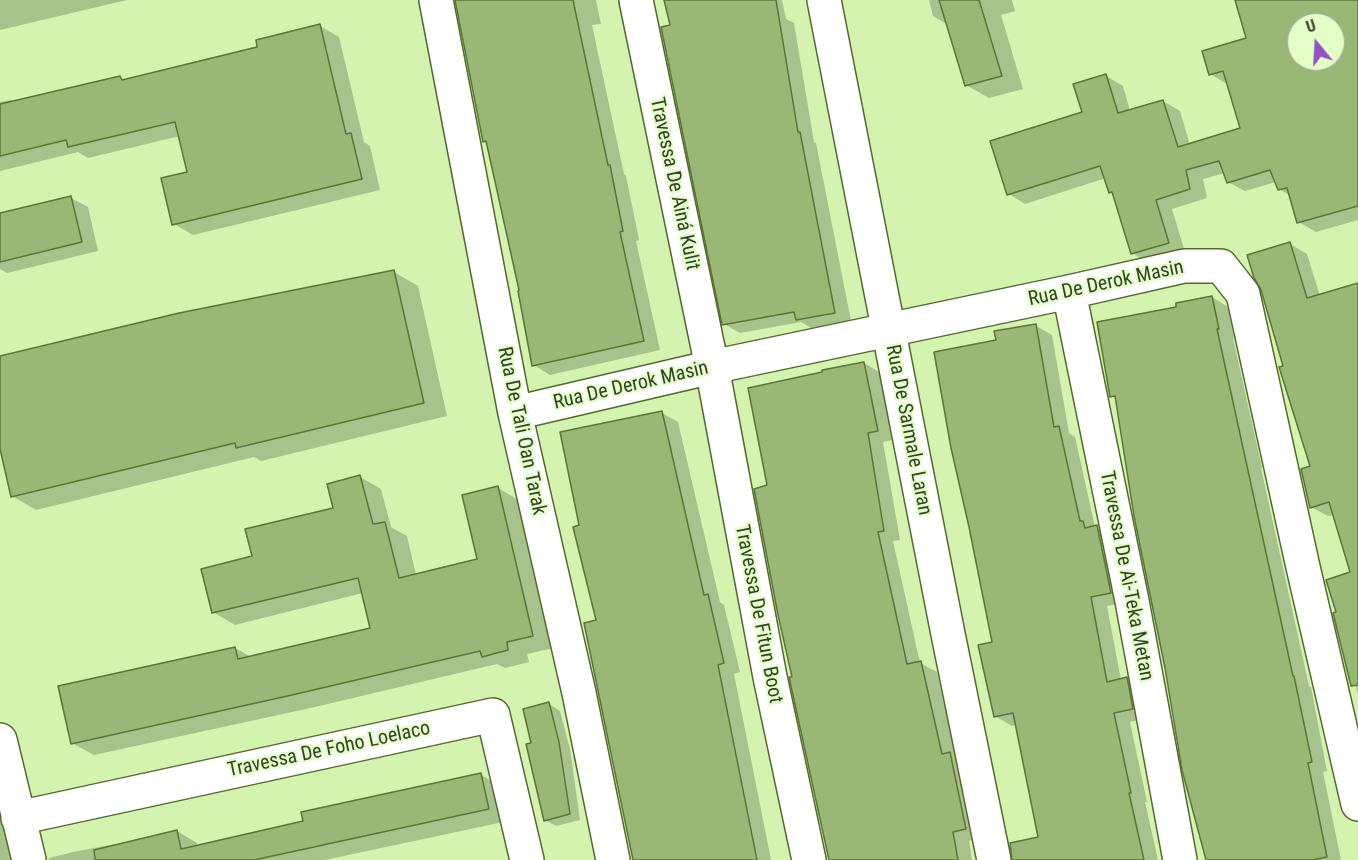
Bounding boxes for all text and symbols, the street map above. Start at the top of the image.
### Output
north arrow [1286,12,1346,72]
text: U [1304,16,1318,37]
street label: Travessa De Ainá Kulit [644,96,704,272]
street label: Rua De Derok Masin [1026,256,1186,312]
street label: Rua De Sarmale Laran [880,343,936,517]
street label: Rua De Tali Oan Tarak [491,345,551,517]
street label: Rua De Derok Masin [551,357,711,415]
street label: Travessa De Ai-Teka Metan [1094,469,1158,683]
street label: Travessa De Fitun Boot [729,523,787,705]
street label: Travessa De Foho Loelaco [225,717,433,783]

